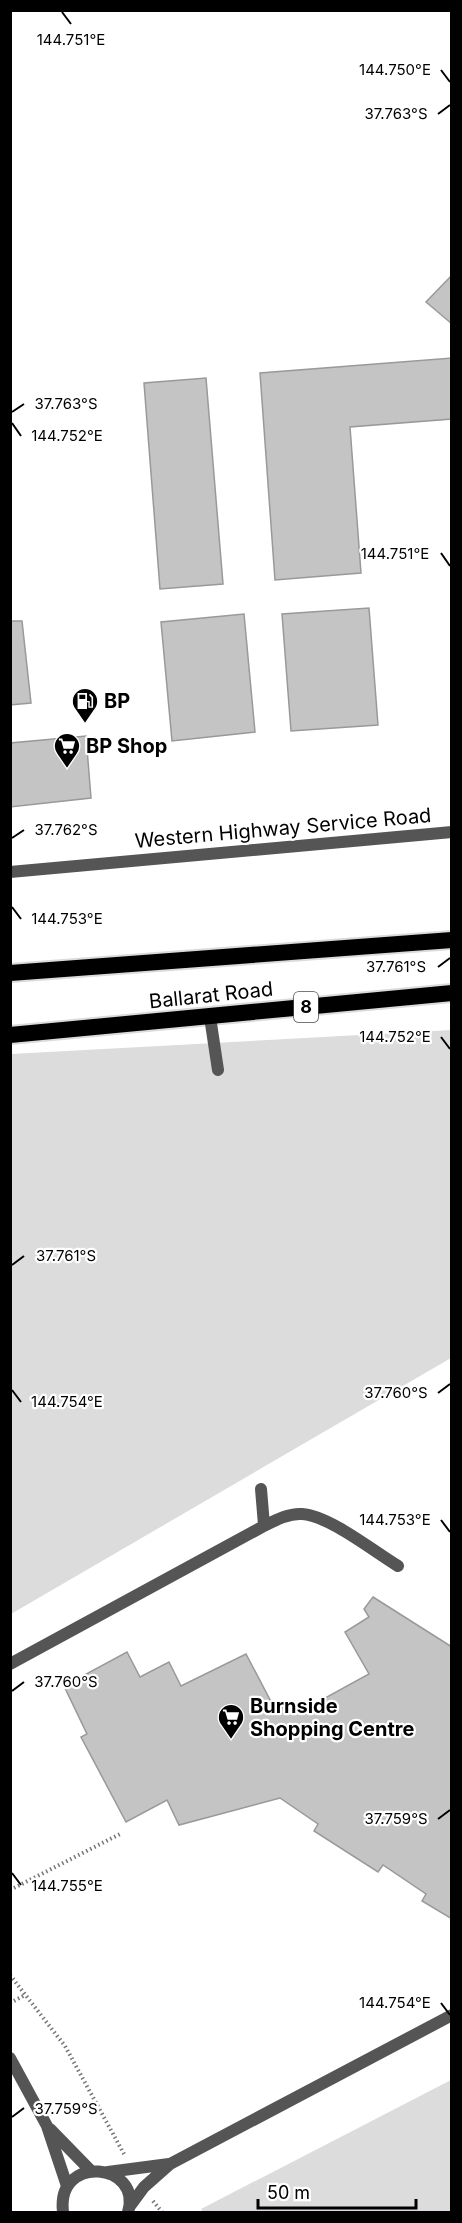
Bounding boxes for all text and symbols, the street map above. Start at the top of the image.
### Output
text: 144.751°E [37,30,105,49]
text: 144.750°E [359,60,431,79]
text: 37.763°S [364,104,428,123]
text: 37.763°S [34,394,98,413]
text: 144.752°E [31,426,103,445]
text: 144.751°E [361,544,429,563]
fuel station icon: BP [70,686,100,724]
place label: BP [104,689,130,713]
supermarket icon: BP Shop [52,731,82,769]
place label: BP Shop [86,734,167,758]
street label: Western Highway Service Road [134,803,432,853]
text: 37.762°S [34,820,98,839]
text: 144.753°E [31,909,103,928]
text: 37.761°S [366,957,426,976]
street label: Ballarat Road [148,977,274,1013]
road number: 8 [294,992,318,1022]
text: 144.752°E [359,1027,431,1046]
text: 37.761°S [36,1246,96,1265]
text: 37.760°S [364,1383,428,1402]
text: 144.754°E [31,1392,103,1411]
text: 144.753°E [359,1510,431,1529]
text: 37.760°S [34,1672,98,1691]
place label: Burnside Shopping Centre [250,1694,414,1741]
supermarket icon: Burnside Shopping Centre [216,1702,246,1740]
text: 37.759°S [364,1809,428,1828]
text: 144.755°E [31,1876,103,1895]
text: 144.754°E [359,1993,431,2012]
text: 37.759°S [34,2099,98,2118]
scale bar [258,2172,416,2210]
text: 50 m [267,2182,310,2203]

